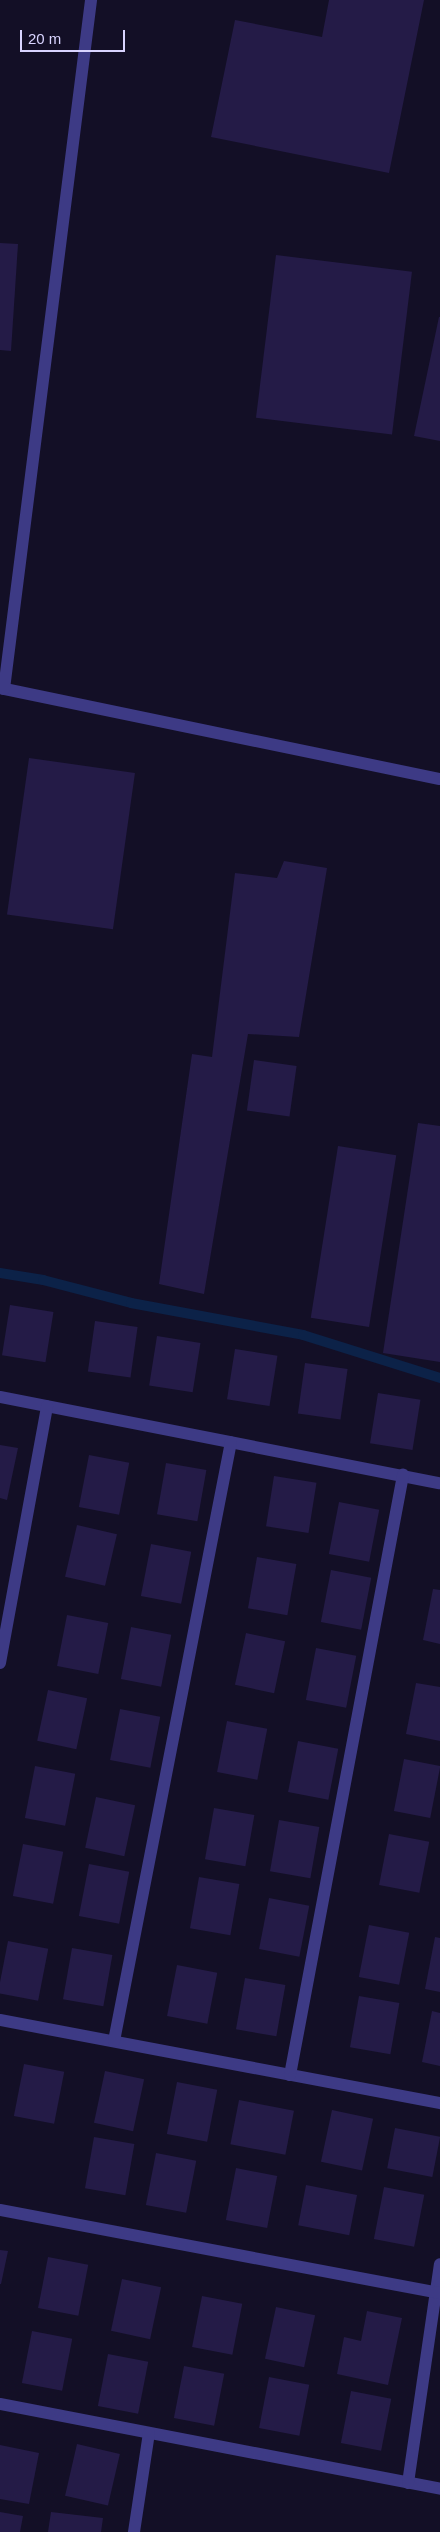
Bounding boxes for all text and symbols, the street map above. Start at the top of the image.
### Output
scale bar [22,20,128,52]
text: 20 m [28,30,61,47]

